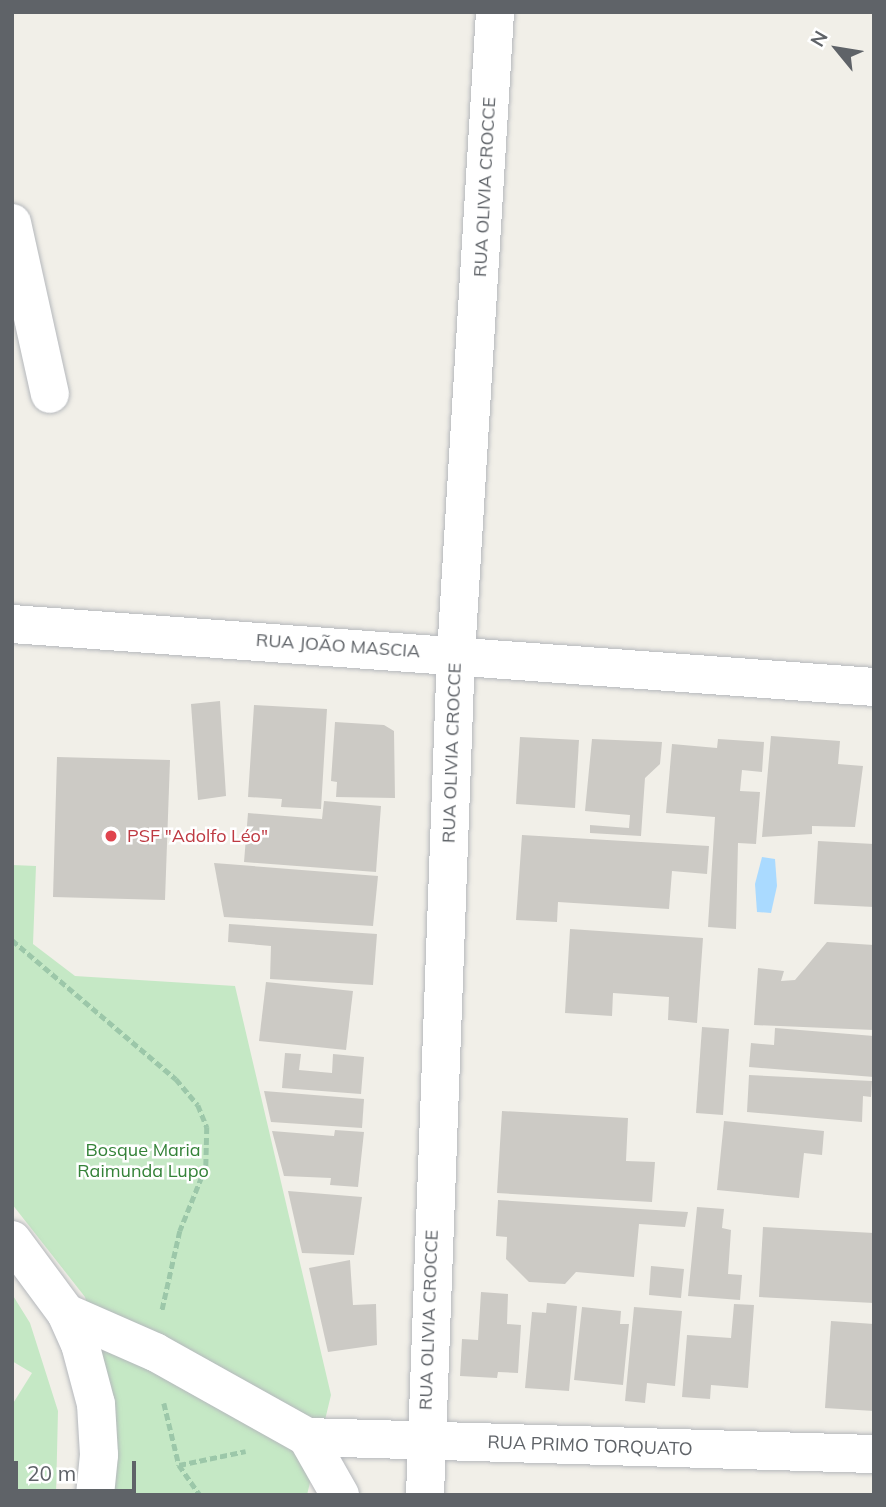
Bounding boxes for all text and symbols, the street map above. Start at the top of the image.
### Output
north arrow [802,14,872,84]
text: N [805,26,833,51]
street label: RUA OLIVIA CROCCE [469,96,501,278]
street label: RUA JOÃO MASCIA [255,629,421,663]
street label: RUA OLIVIA CROCCE [438,663,466,843]
place label: PSF "Adolfo Léo" [127,825,268,847]
marker: PSF "Adolfo Léo" [101,826,121,846]
park label: Bosque Maria Raimunda Lupo [77,1140,209,1182]
street label: RUA OLIVIA CROCCE [415,1230,443,1410]
street label: RUA PRIMO TORQUATO [487,1432,693,1460]
scale bar [18,1448,140,1492]
text: 20 m [27,1460,76,1486]

